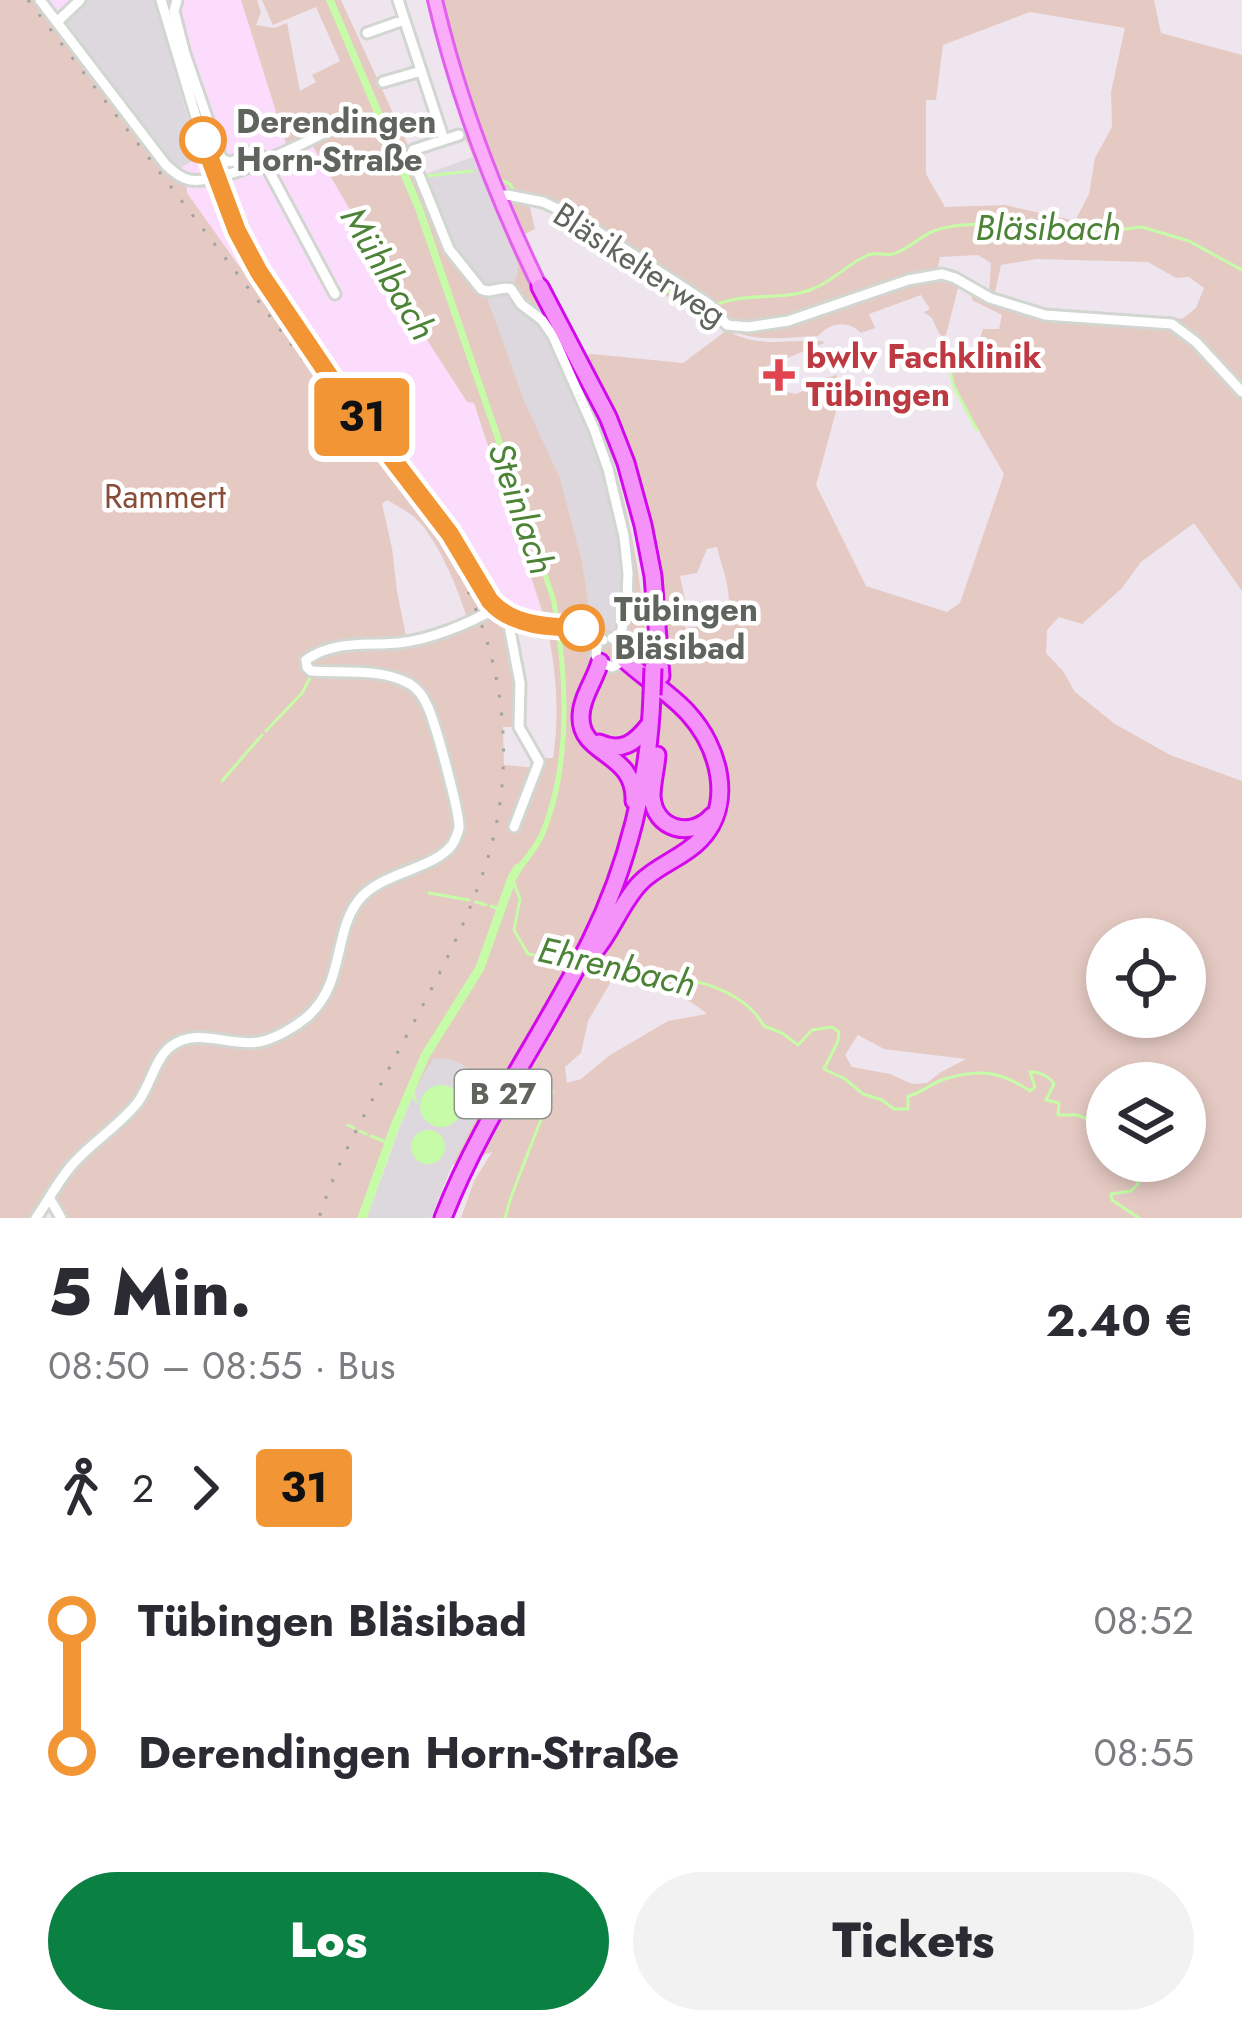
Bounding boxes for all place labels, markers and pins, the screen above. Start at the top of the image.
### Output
place label: Derendingen Horn-Straße [236,98,437,183]
marker: Derendingen Horn-Straße [181,118,225,162]
place label: bwlv Fachklinik Tübingen [806,333,1042,418]
marker: bwlv Fachklinik Tübingen [763,359,795,391]
place label: Tübingen Bläsibad [614,586,758,671]
marker: Tübingen Bläsibad [559,606,603,650]

